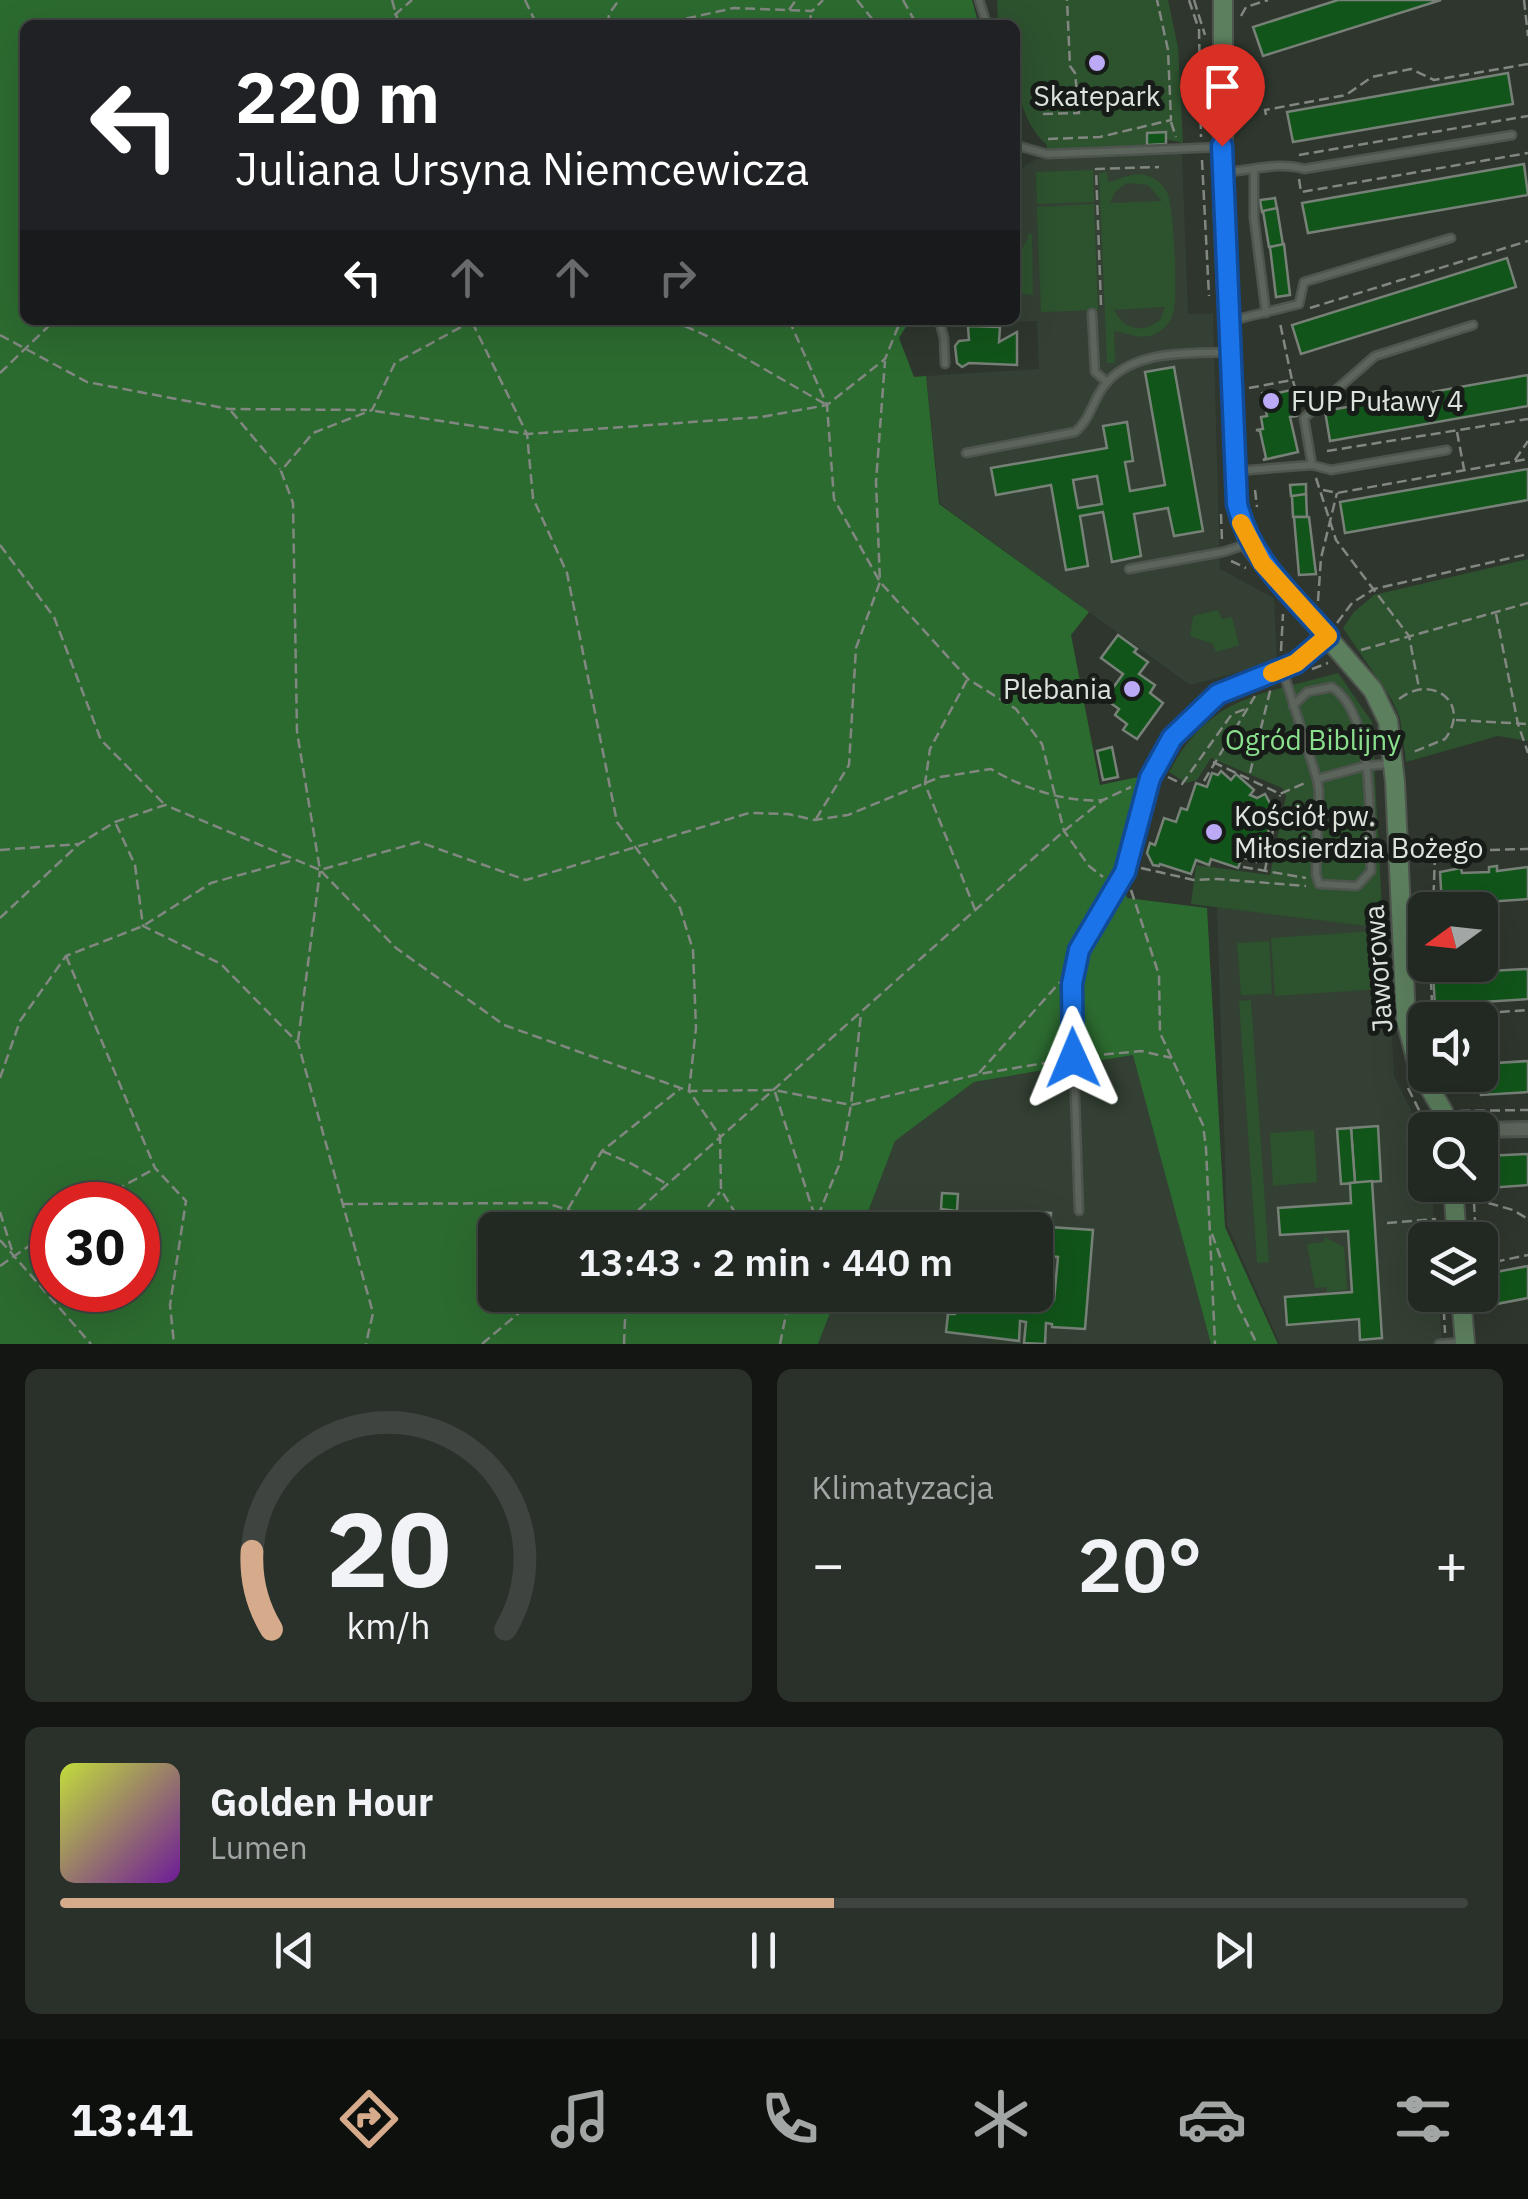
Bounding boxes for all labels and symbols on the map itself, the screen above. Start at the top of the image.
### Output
pin [1180,44,1265,147]
marker: Skatepark [1086,52,1108,74]
place label: Skatepark [1033,77,1161,114]
place label: FUP Puławy 4 [1291,382,1464,419]
marker: FUP Puławy 4 [1260,390,1282,412]
place label: Plebania [1003,670,1112,707]
marker: Plebania [1121,678,1143,700]
park label: Ogród Biblijny [1225,721,1401,758]
place label: Kościół pw. Miłosierdzia Bożego [1234,797,1483,866]
marker: Kościół pw. Miłosierdzia Bożego [1203,821,1225,843]
north arrow [1408,892,1498,982]
street label: Jaworowa [1355,904,1400,1034]
position arrow [1021,1006,1125,1110]
speed limit sign: 30 [30,1182,160,1312]

